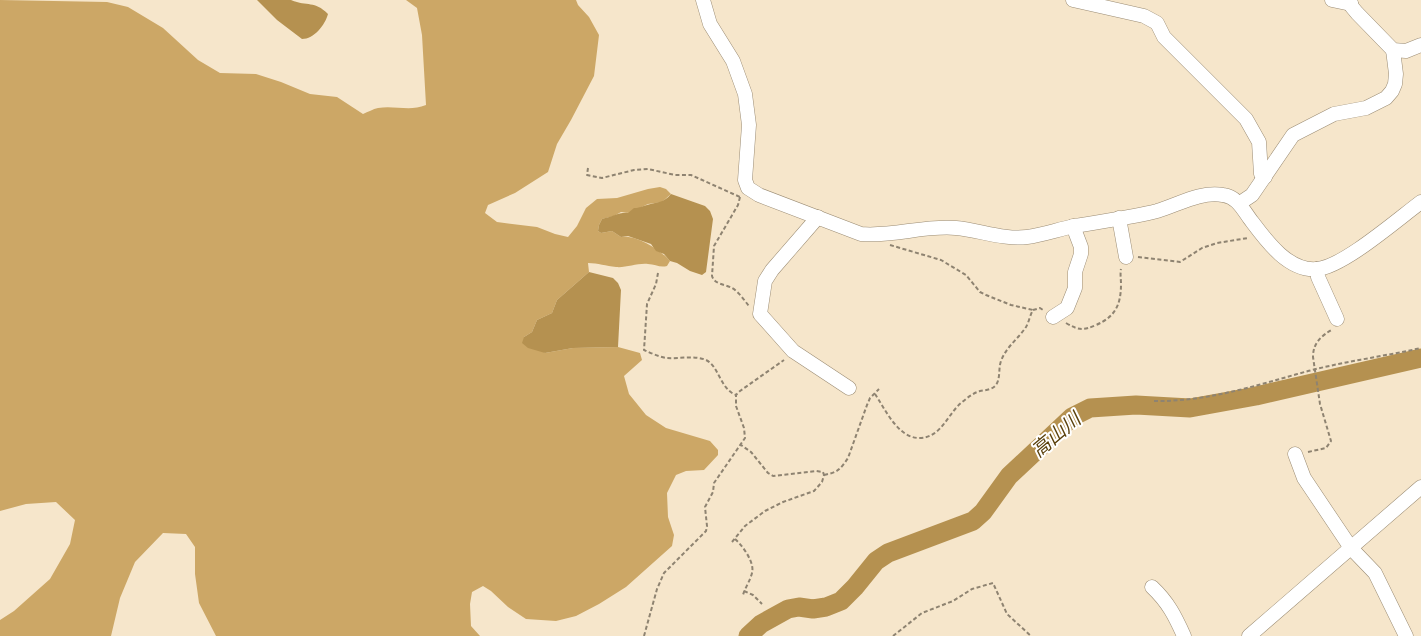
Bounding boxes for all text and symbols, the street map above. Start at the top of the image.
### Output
water label: 高山川 [1025,405,1088,464]

